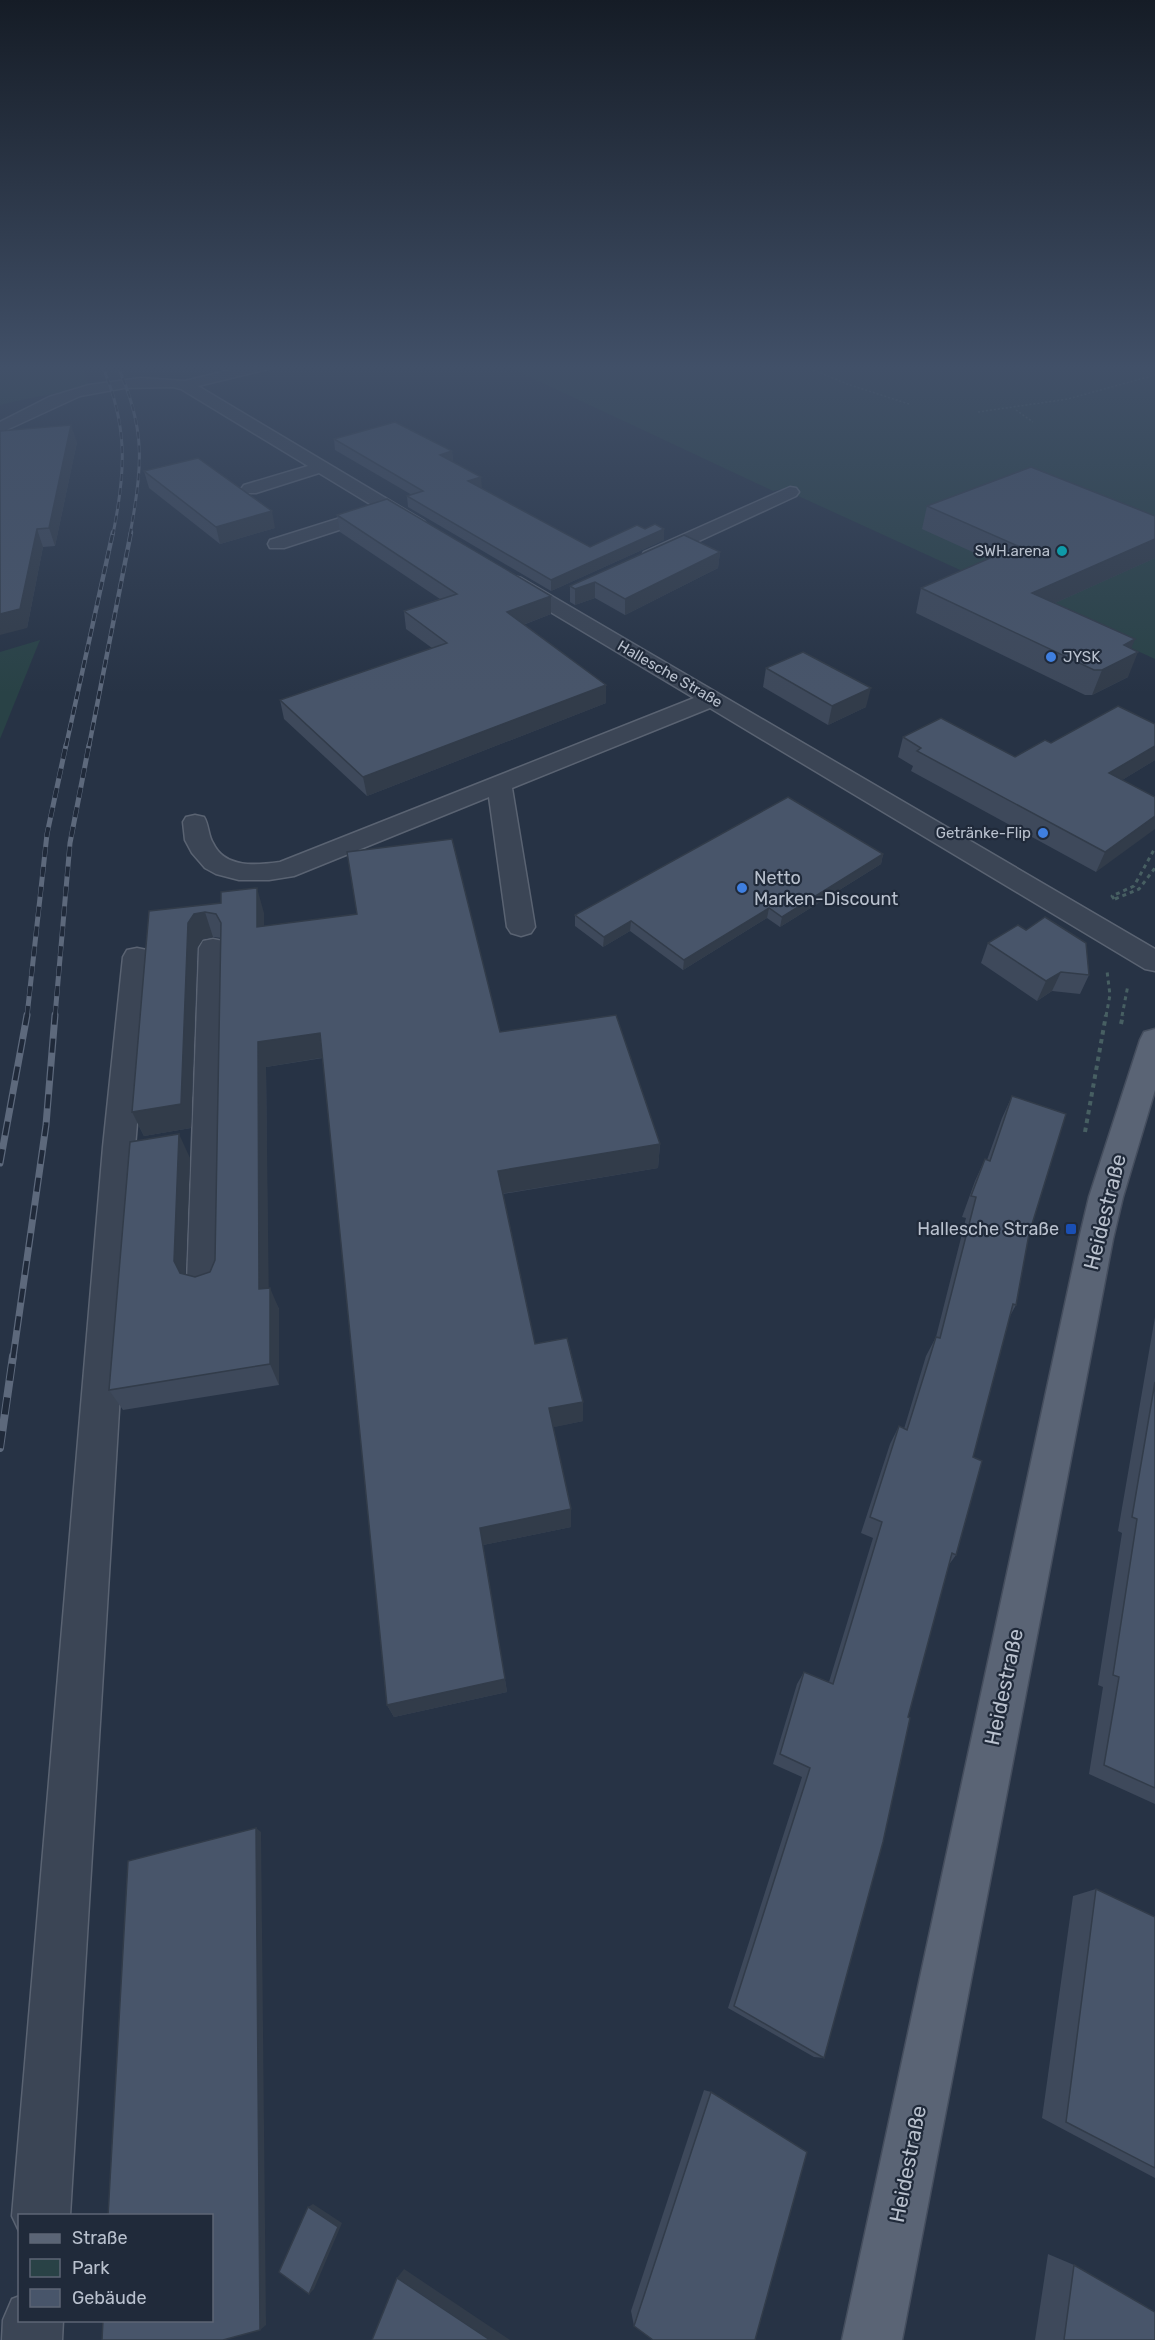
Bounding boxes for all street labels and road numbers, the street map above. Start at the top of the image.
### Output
street label: Hallesche Straße [614,637,726,711]
street label: Heidestraße [1078,1151,1131,1272]
street label: Heidestraße [979,1626,1028,1747]
street label: Heidestraße [884,2103,931,2224]

